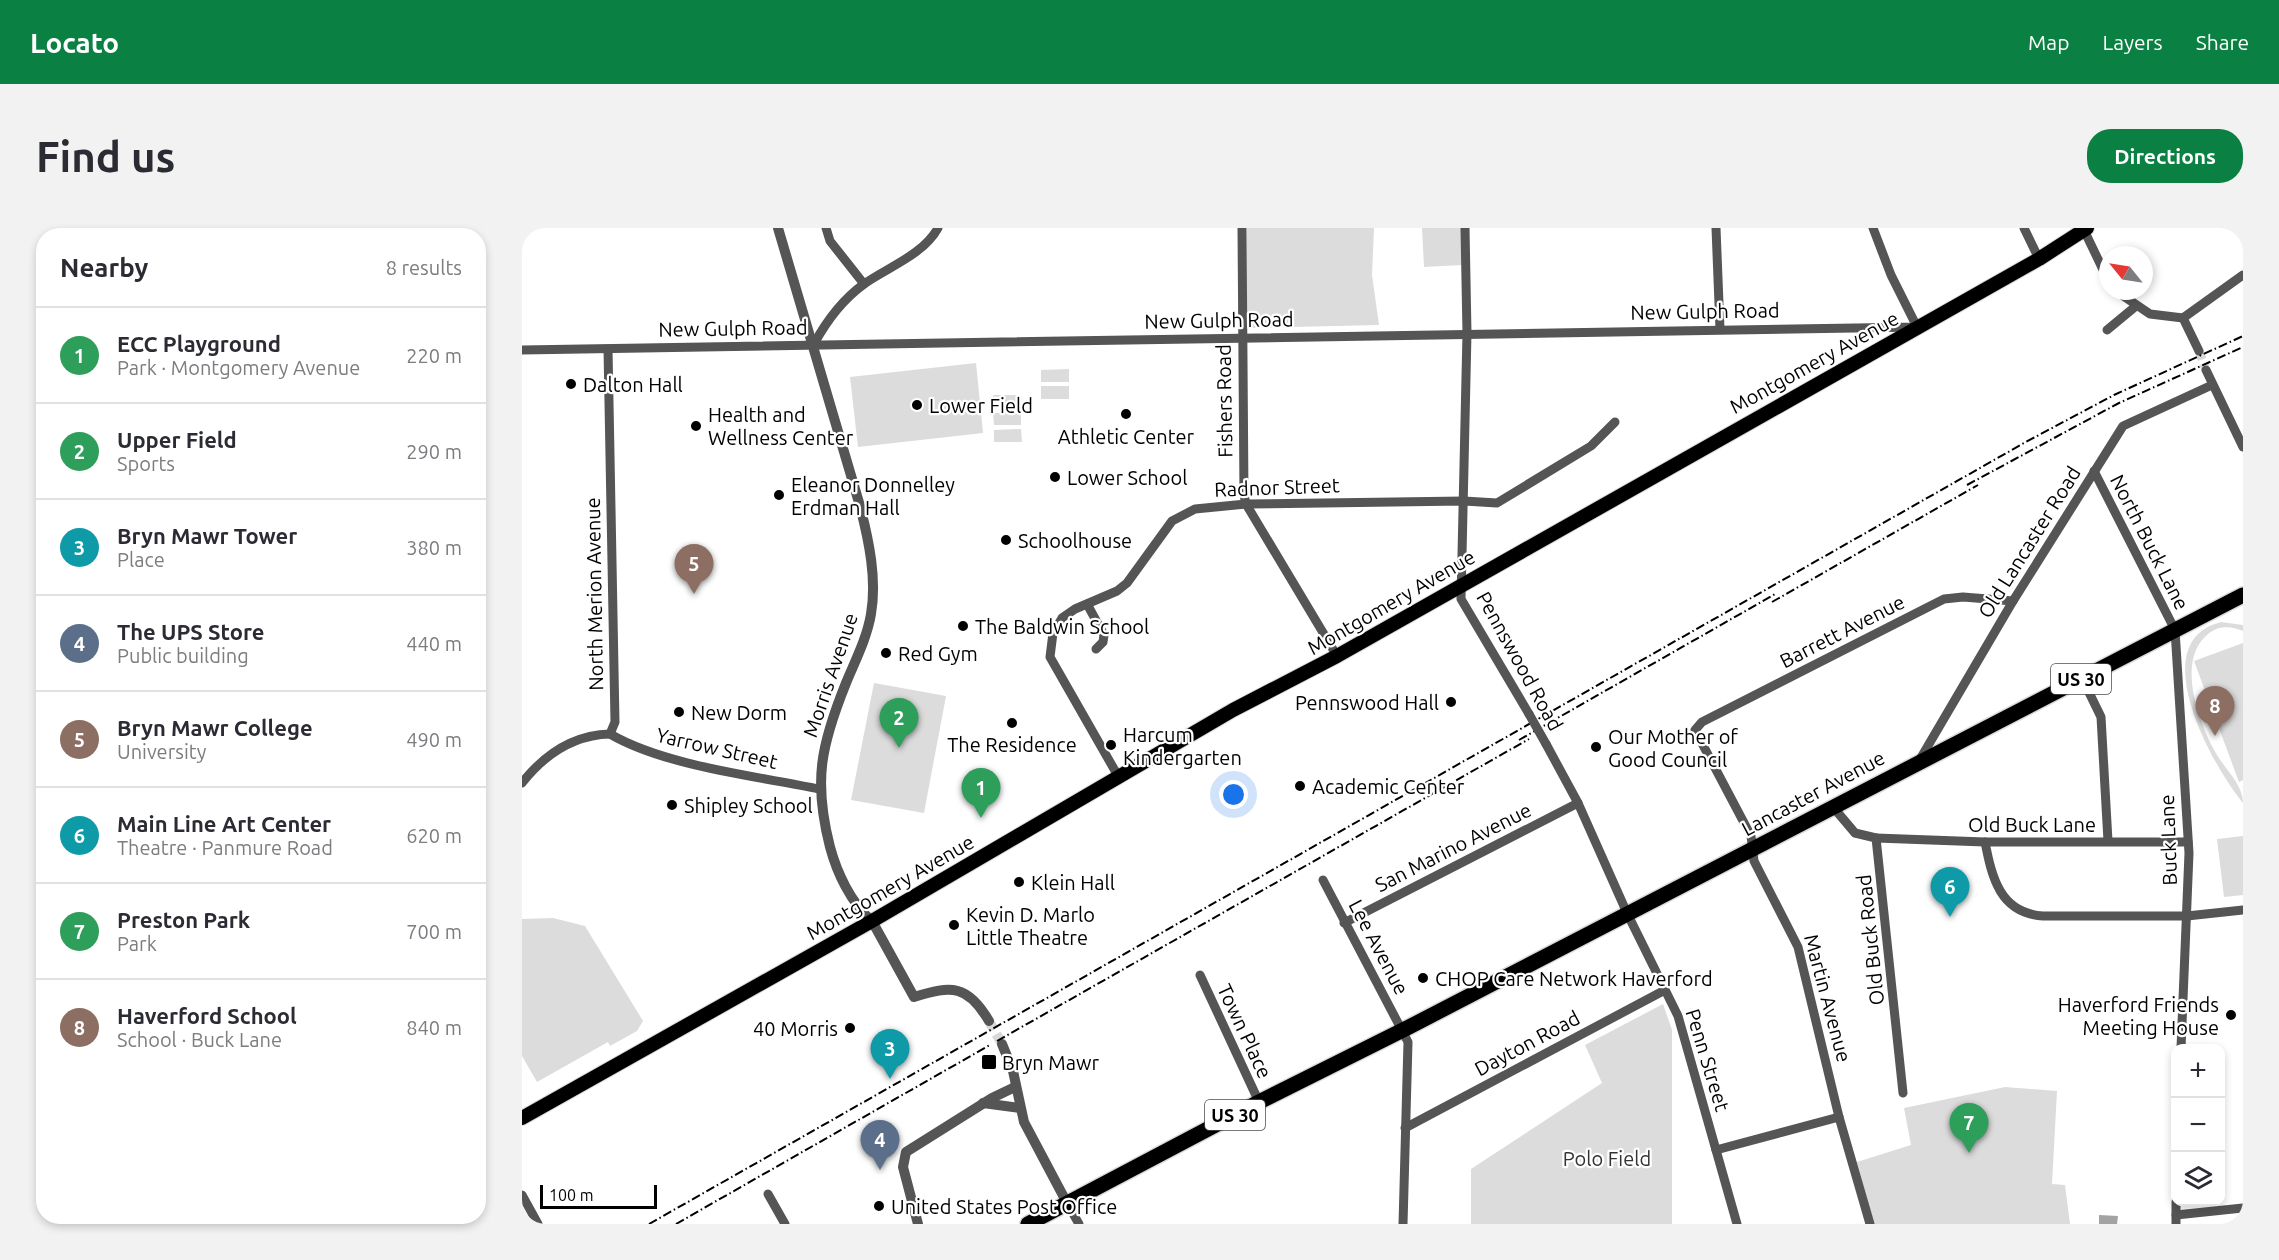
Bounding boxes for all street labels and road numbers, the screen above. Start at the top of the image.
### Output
street label: New Gulph Road [1630,298,1780,324]
street label: Montgomery Avenue [1726,306,1902,418]
street label: New Gulph Road [1144,307,1294,333]
street label: New Gulph Road [658,315,808,341]
street label: Fishers Road [1212,344,1236,458]
street label: Old Lancaster Road [1973,462,2085,622]
street label: North Buck Lane [2106,471,2194,613]
street label: Radnor Street [1214,473,1340,501]
street label: North Merion Avenue [581,497,607,691]
street label: Montgomery Avenue [1303,545,1479,659]
street label: Pennswood Road [1472,587,1568,735]
street label: Barrett Avenue [1776,590,1908,672]
street label: Morris Avenue [798,610,862,740]
road number: US 30 [2051,664,2111,694]
street label: Yarrow Street [654,723,780,773]
street label: Lancaster Avenue [1738,746,1888,840]
street label: Buck Lane [2155,794,2181,886]
street label: San Marino Avenue [1371,798,1535,896]
street label: Old Buck Lane [1968,813,2096,836]
street label: Montgomery Avenue [802,830,978,944]
street label: Old Buck Road [1852,874,1888,1006]
street label: Lee Avenue [1344,896,1414,998]
street label: Martin Avenue [1800,932,1856,1064]
street label: Town Place [1213,980,1277,1082]
street label: Dayton Road [1471,1006,1583,1080]
street label: Penn Street [1682,1006,1735,1114]
road number: US 30 [1205,1100,1265,1130]

